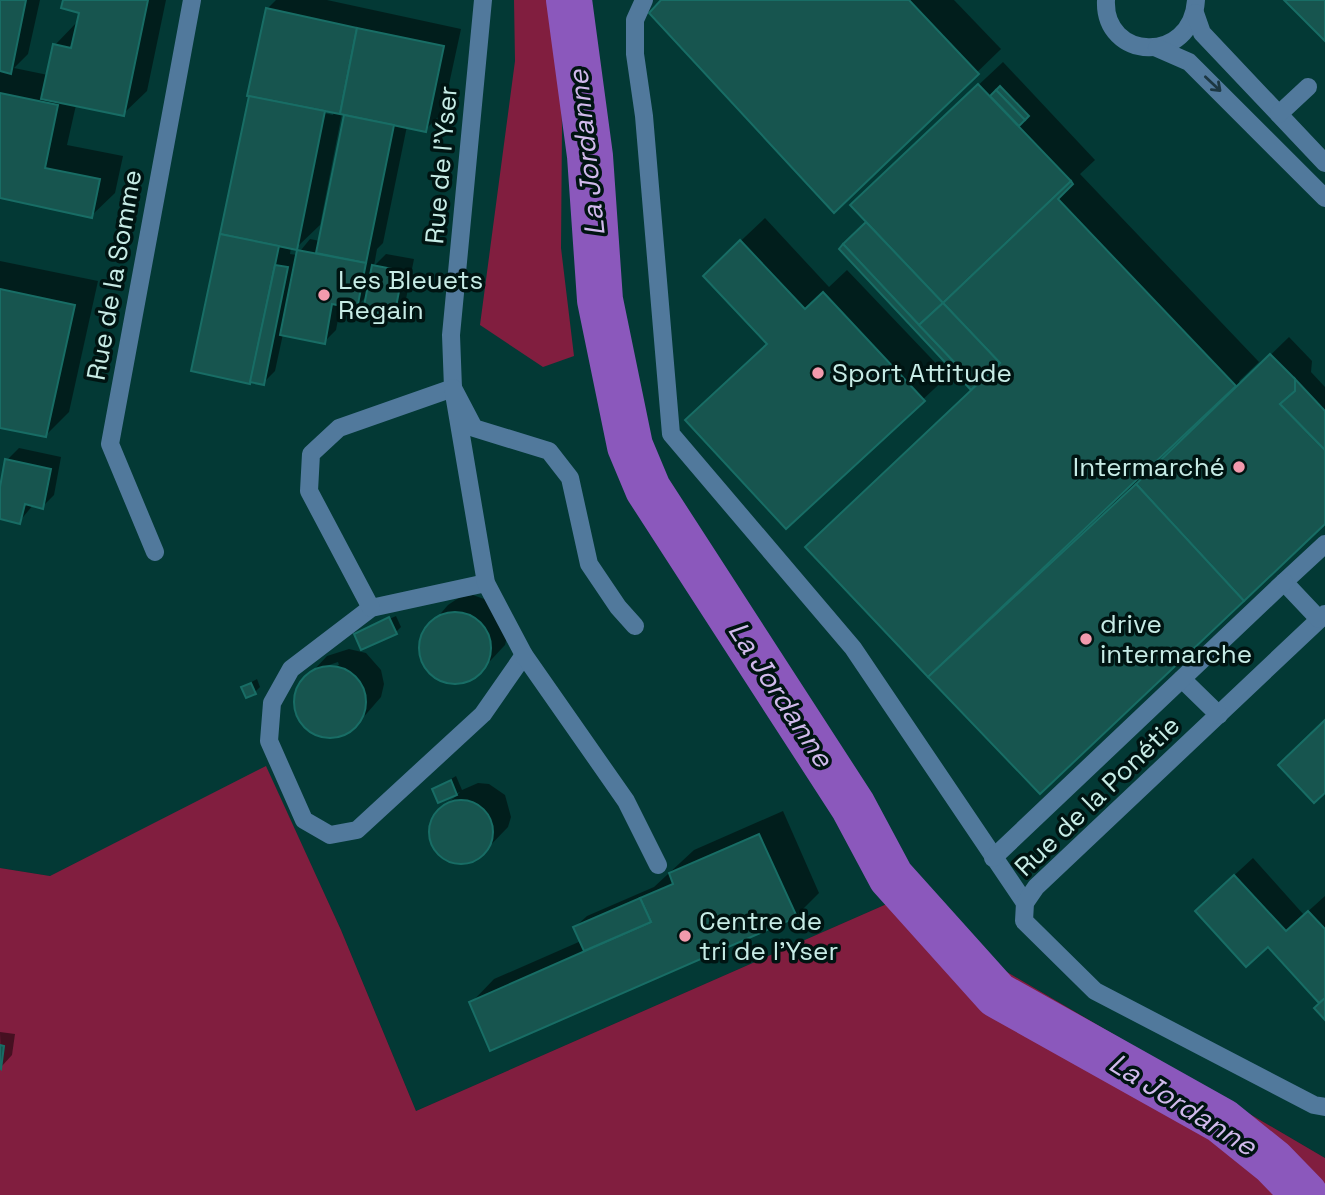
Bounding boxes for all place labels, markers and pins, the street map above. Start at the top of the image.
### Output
place label: Les Bleuets Regain [338,263,483,327]
marker: Les Bleuets Regain [316,287,332,303]
place label: Sport Attitude [832,356,1012,390]
marker: Sport Attitude [810,365,826,381]
place label: Intermarché [1073,450,1225,484]
marker: Intermarché [1231,459,1247,475]
place label: drive intermarche [1100,607,1252,671]
marker: drive intermarche [1078,631,1094,647]
place label: Centre de tri de l'Yser [699,904,838,968]
marker: Centre de tri de l'Yser [677,928,693,944]

